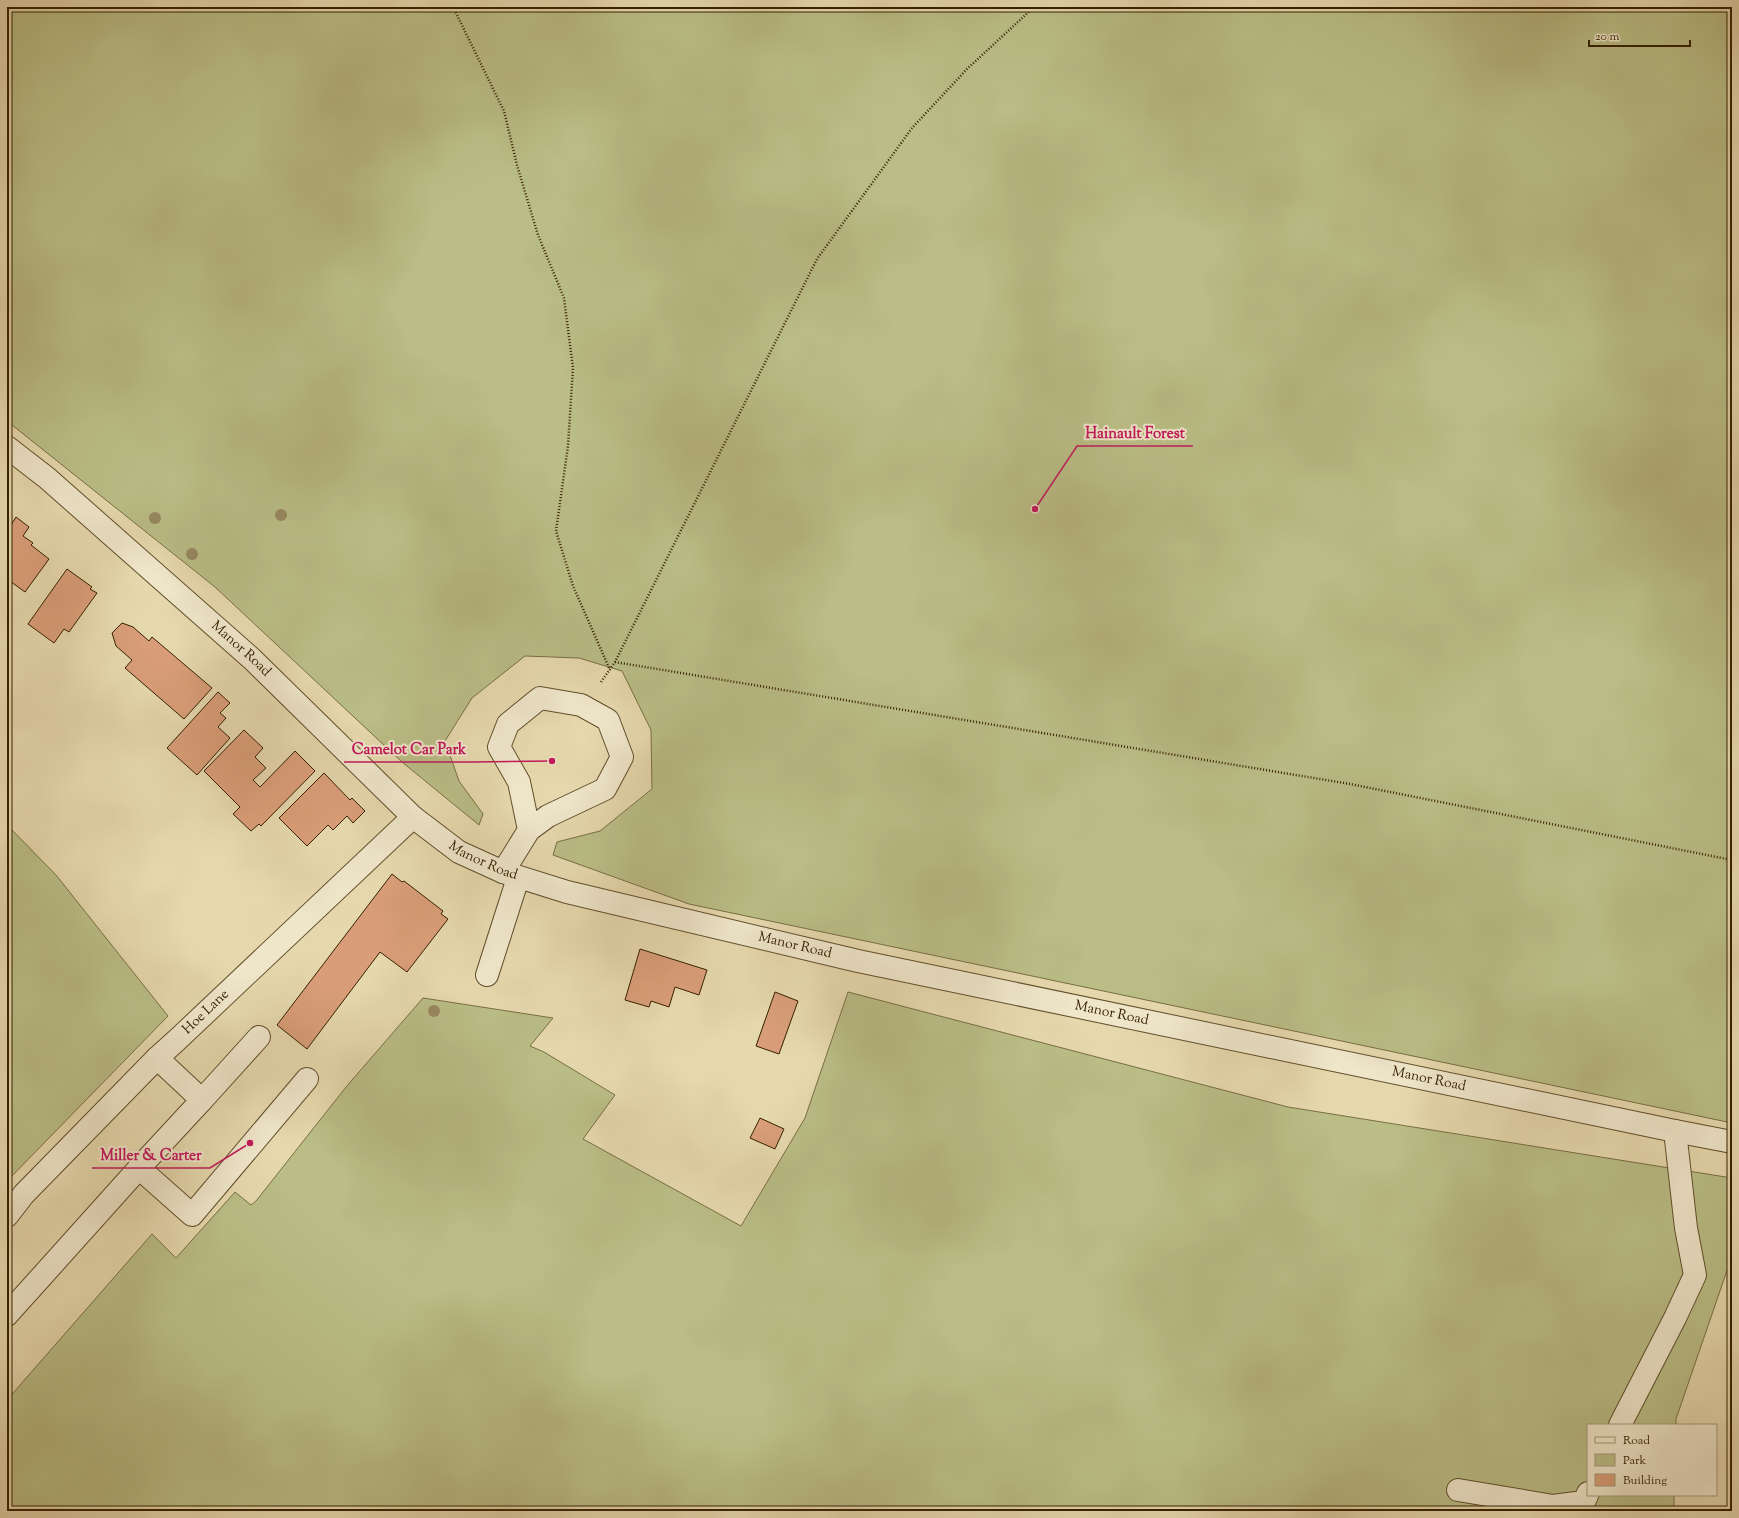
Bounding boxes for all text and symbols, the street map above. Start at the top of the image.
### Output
scale bar [1589,22,1690,48]
text: 20 m [1595,28,1620,46]
callout: Hainault Forest [1077,419,1193,446]
text: Hainault Forest [1085,424,1186,445]
street label: Manor Road [206,617,275,682]
callout: Camelot Car Park [344,735,474,762]
text: Camelot Car Park [352,740,467,761]
street label: Manor Road [443,837,520,886]
street label: Manor Road [756,928,834,964]
street label: Hoe Lane [178,985,234,1040]
street label: Manor Road [1073,996,1150,1031]
street label: Manor Road [1390,1062,1468,1097]
callout: Miller & Carter [92,1141,210,1168]
text: Miller & Carter [100,1146,202,1167]
legend [1587,1424,1717,1496]
text: Road [1623,1432,1650,1450]
text: Park [1623,1452,1646,1470]
text: Building [1623,1472,1667,1490]

